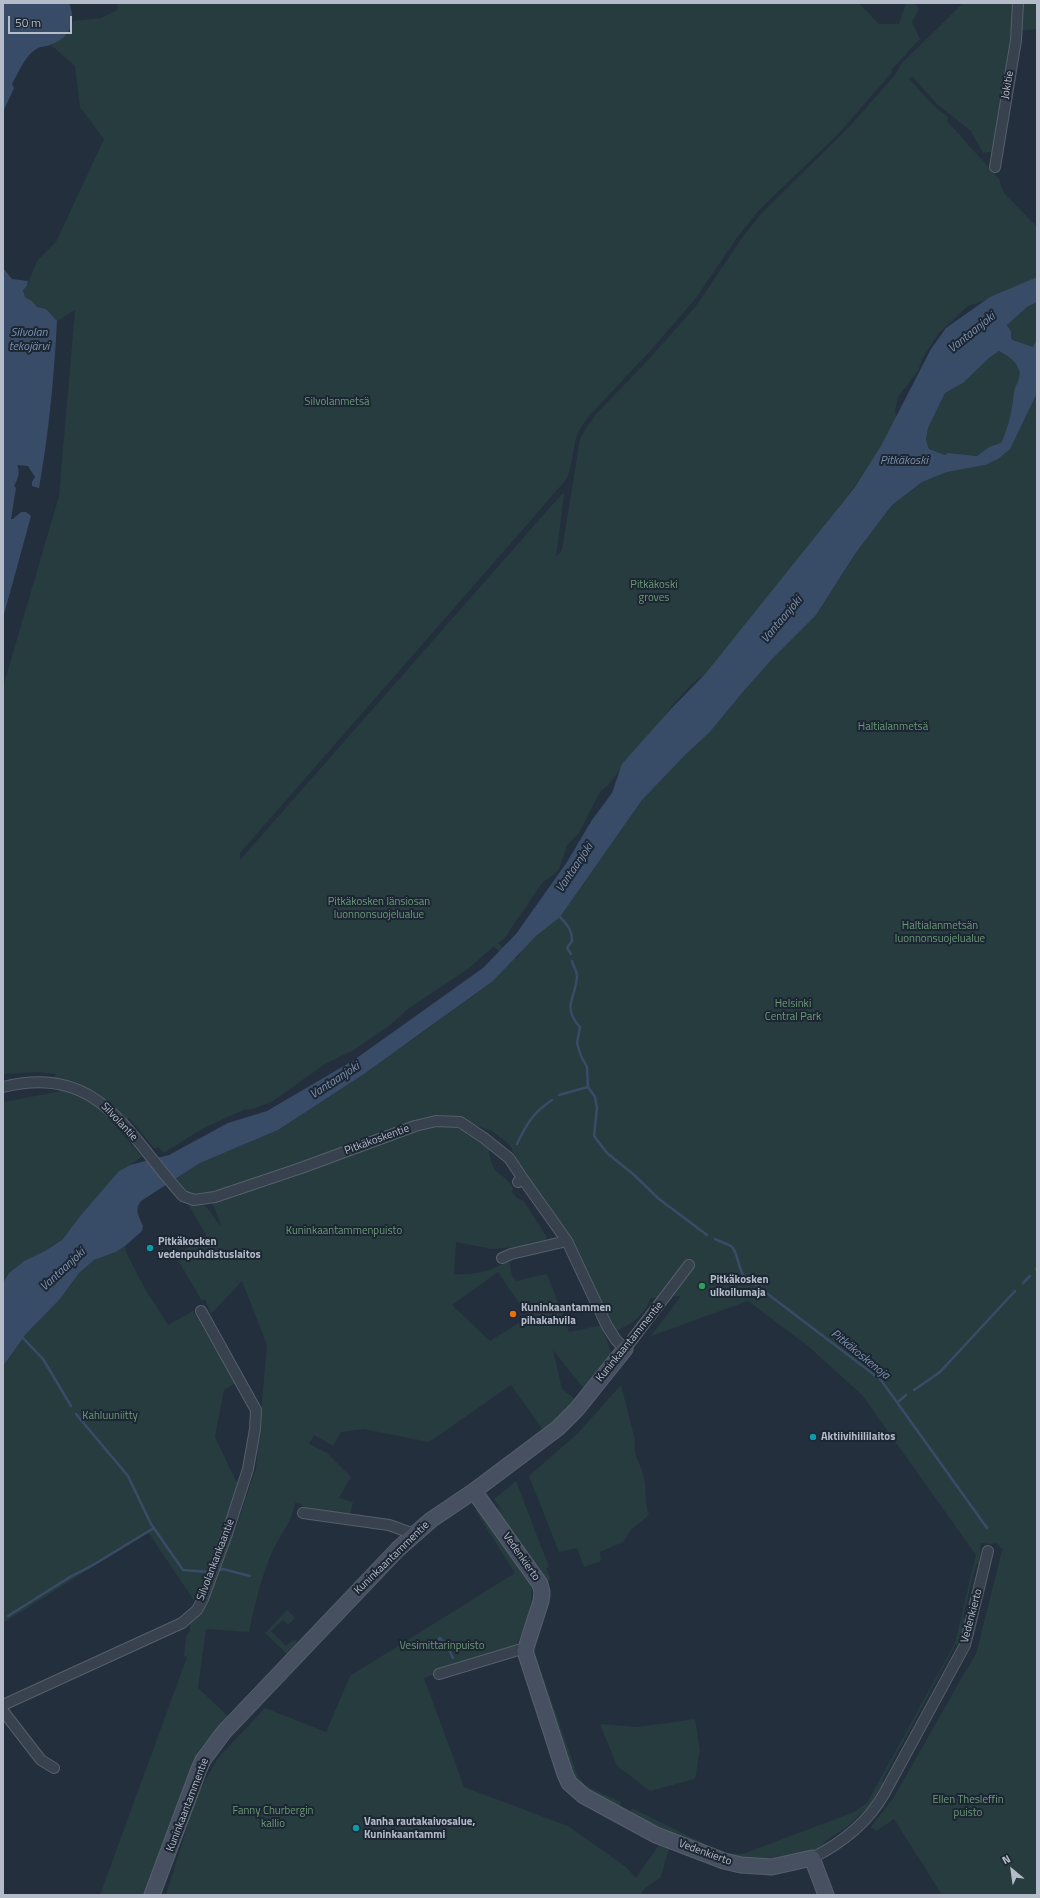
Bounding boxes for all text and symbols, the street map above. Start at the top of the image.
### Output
scale bar [10,8,74,34]
text: 50 m [15,13,41,32]
street label: Jokitie [999,70,1017,100]
water label: Vantaanjoki [946,310,998,356]
water label: Silvolan tekojärvi [9,326,49,354]
park label: Silvolanmetsä [304,395,370,409]
water label: Pitkäkoski [880,454,928,468]
park label: Pitkäkoski groves [630,578,678,604]
water label: Vantaanjoki [758,594,806,646]
park label: Haltialanmetsä [858,720,928,734]
water label: Vantaanjoki [553,841,597,895]
park label: Pitkäkosken länsiosan luonnonsuojelualue [328,895,430,921]
park label: Haltialanmetsän luonnonsuojelualue [895,919,985,945]
park label: Helsinki Central Park [765,997,821,1023]
water label: Vantaanjoki [308,1060,362,1102]
street label: Silvolantie [98,1100,140,1144]
street label: Pitkäkoskentie [343,1122,411,1158]
park label: Kuninkaantammenpuisto [286,1224,402,1238]
place label: Pitkäkosken vedenpuhdistuslaitos [158,1235,261,1261]
marker: Pitkäkosken vedenpuhdistuslaitos [145,1243,155,1253]
water label: Vantaanjoki [38,1246,88,1294]
place label: Pitkäkosken ulkoilumaja [710,1273,768,1299]
marker: Pitkäkosken ulkoilumaja [697,1281,707,1291]
street label: Kuninkaantammentie [594,1299,666,1385]
place label: Kuninkaantammen pihakahvila [521,1301,611,1327]
marker: Kuninkaantammen pihakahvila [508,1309,518,1319]
water label: Pitkäkoskenoja [828,1327,892,1383]
park label: Kahluuniitty [82,1409,138,1423]
place label: Aktiivihiililaitos [821,1430,895,1444]
marker: Aktiivihiililaitos [808,1432,818,1442]
street label: Silvolankankaantie [194,1517,238,1603]
street label: Kuninkaantammentie [352,1519,432,1597]
street label: Vedenkierto [500,1530,542,1584]
street label: Vedenkierto [958,1587,986,1645]
park label: Vesimittarinpuisto [400,1639,484,1653]
street label: Kuninkaantammentie [164,1756,212,1854]
park label: Ellen Thesleffin puisto [932,1793,1004,1819]
park label: Fanny Churbergin kallio [233,1804,313,1830]
place label: Vanha rautakaivosalue, Kuninkaantammi [364,1815,475,1841]
marker: Vanha rautakaivosalue, Kuninkaantammi [351,1823,361,1833]
street label: Vedenkierto [677,1837,733,1869]
north arrow [992,1850,1032,1890]
text: N [999,1851,1013,1868]

